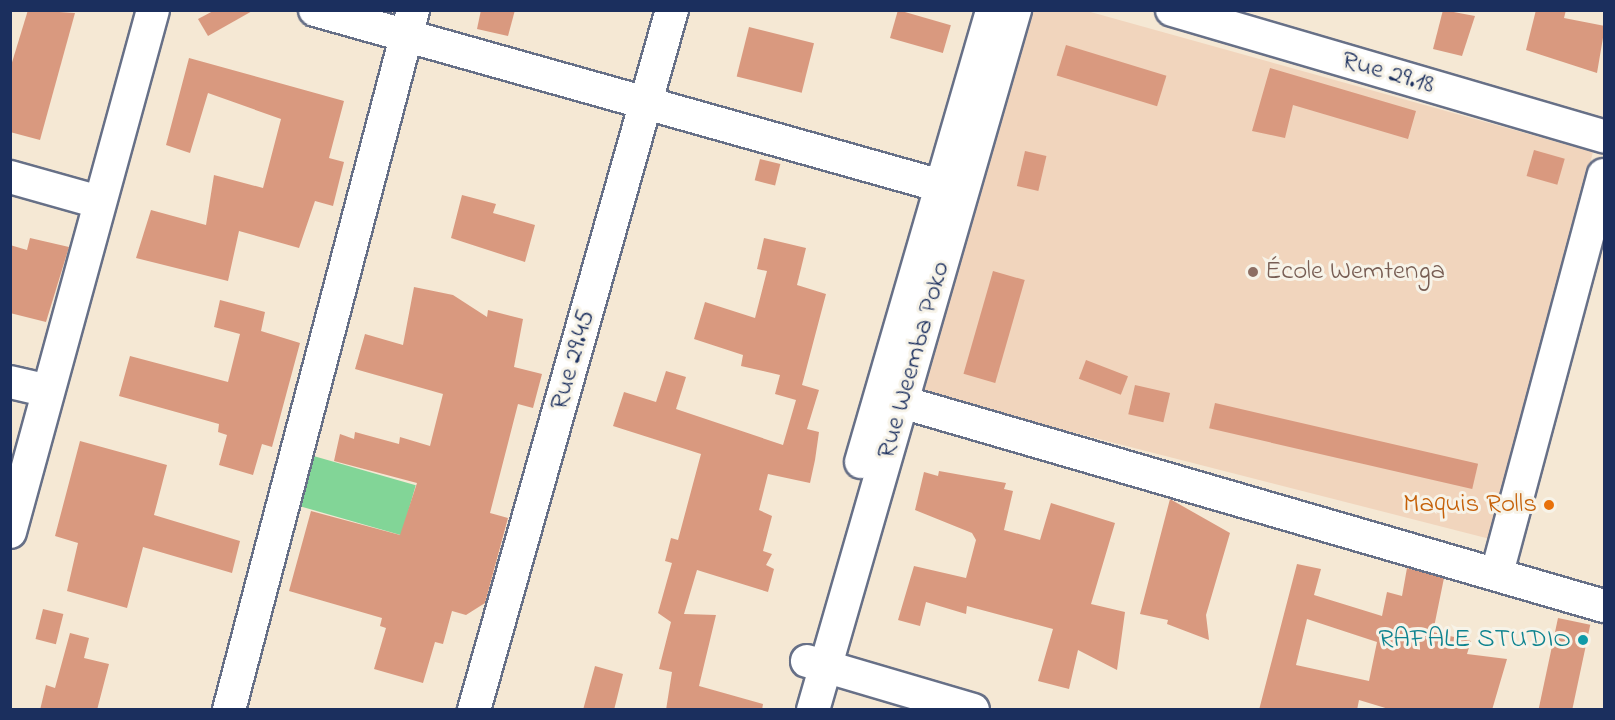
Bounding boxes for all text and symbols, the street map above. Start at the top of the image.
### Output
street label: Rue 29.18 [1338,44,1438,102]
place label: École Wemtenga [1265,256,1445,288]
street label: Rue Weemba Poko [870,258,958,462]
marker: École Wemtenga [1246,265,1260,279]
street label: Rue 29.45 [543,306,603,414]
place label: Maquis Rolls [1403,489,1537,521]
marker: Maquis Rolls [1542,498,1556,512]
place label: RAFALE STUDIO [1378,624,1571,656]
marker: RAFALE STUDIO [1576,633,1590,647]

